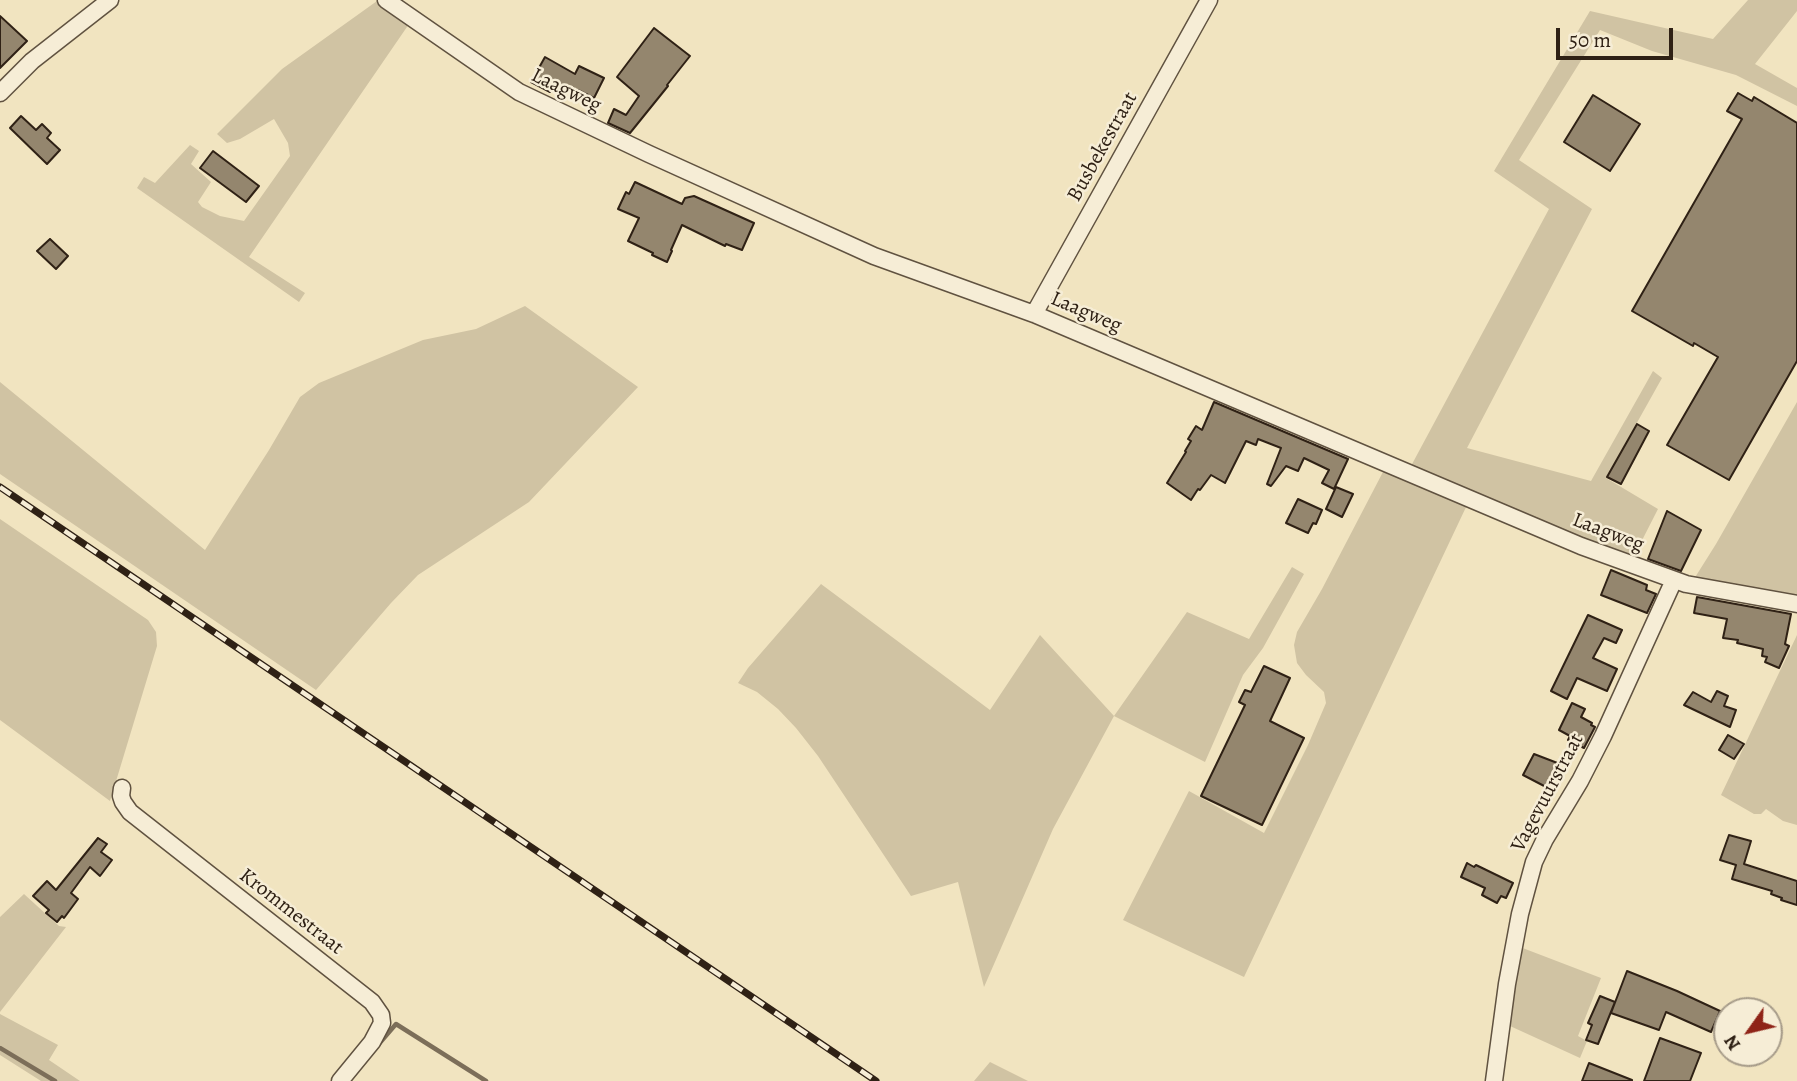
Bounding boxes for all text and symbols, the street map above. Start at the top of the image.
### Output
scale bar [1559,14,1676,58]
text: 50 m [1569,26,1611,54]
street label: Laagweg [527,63,605,119]
street label: Busbekestraat [1063,88,1143,206]
street label: Laagweg [1047,287,1125,339]
street label: Laagweg [1569,508,1647,558]
street label: Vagevuurstraat [1506,729,1590,857]
street label: Krommestraat [234,863,348,961]
north arrow [1713,997,1783,1067]
text: N [1718,1030,1747,1056]

